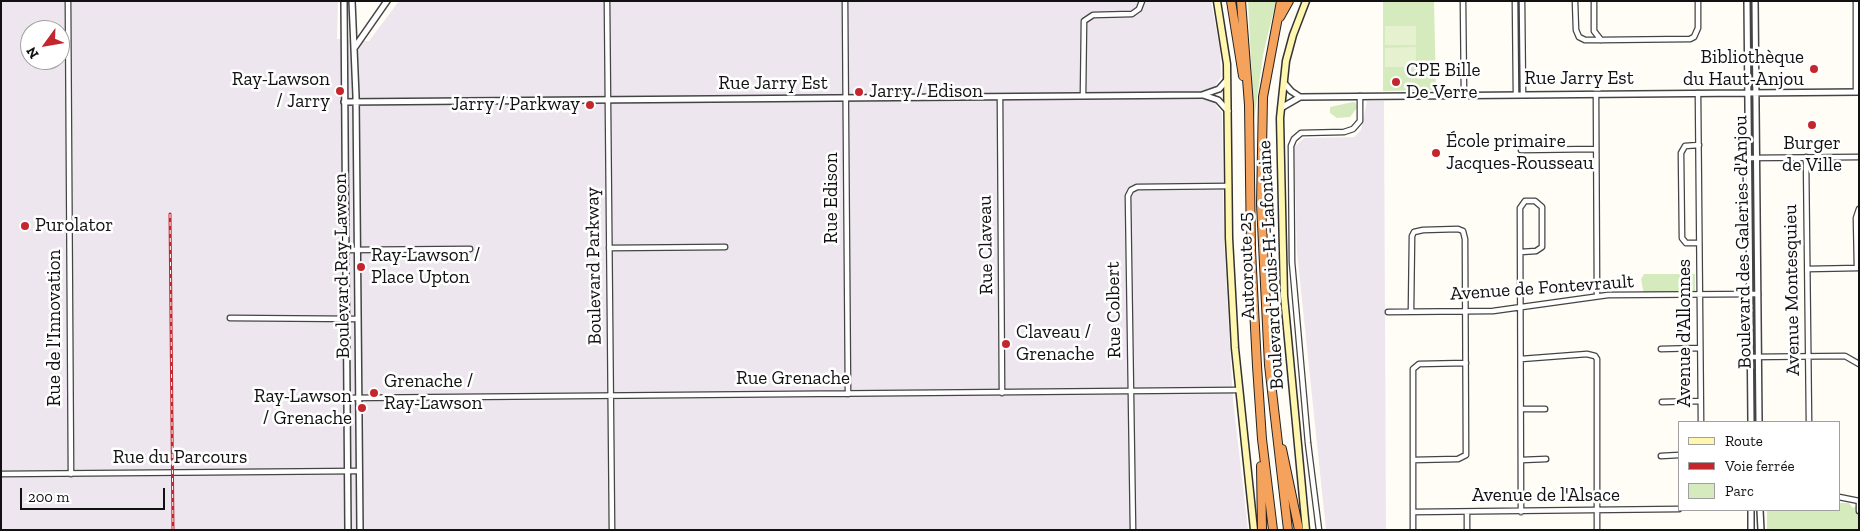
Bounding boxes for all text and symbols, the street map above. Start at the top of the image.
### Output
north arrow [20,20,70,70]
text: N [23,44,43,62]
place label: Bibliothèque du Haut-Anjou [1683,47,1804,91]
place label: CPE Bille De Verre [1406,60,1480,104]
marker: Bibliothèque du Haut-Anjou [1808,63,1820,75]
street label: Rue Jarry Est [1524,68,1634,90]
place label: Ray-Lawson / Jarry [232,69,330,113]
street label: Rue Jarry Est [718,73,828,95]
marker: CPE Bille De Verre [1390,76,1402,88]
place label: Jarry / Edison [869,81,983,103]
marker: Ray-Lawson / Jarry [334,85,346,97]
marker: Jarry / Edison [853,86,865,98]
place label: Jarry / Parkway [451,94,580,116]
marker: Jarry / Parkway [584,99,596,111]
street label: Boulevard des Galeries-d'Anjou [1729,115,1757,369]
marker: Burger de Ville [1806,119,1818,131]
place label: École primaire Jacques-Rousseau [1446,131,1594,175]
place label: Burger de Ville [1782,133,1842,177]
street label: Boulevard Louis-H.-Lafontaine [1253,140,1289,390]
marker: École primaire Jacques-Rousseau [1430,147,1442,159]
street label: Rue Edison [821,152,843,244]
street label: Boulevard Ray-Lawson [329,173,355,359]
street label: Boulevard Parkway [581,187,607,345]
street label: Rue Claveau [974,195,998,295]
street label: Avenue Montesquieu [1779,204,1805,376]
street label: Autoroute 25 [1234,212,1260,320]
place label: Purolator [35,215,113,237]
marker: Purolator [19,220,31,232]
place label: Ray-Lawson / Place Upton [371,245,480,289]
street label: Rue de l'Innovation [44,250,66,406]
street label: Avenue d'Allonnes [1674,259,1696,407]
marker: Ray-Lawson / Place Upton [355,261,367,273]
street label: Rue Colbert [1102,261,1126,359]
street label: Avenue de Fontevrault [1449,270,1635,306]
place label: Claveau / Grenache [1016,322,1094,366]
marker: Claveau / Grenache [1000,338,1012,350]
street label: Rue Grenache [736,368,850,390]
place label: Grenache / Ray-Lawson [384,371,482,415]
place label: Ray-Lawson / Grenache [254,386,352,430]
marker: Grenache / Ray-Lawson [368,387,380,399]
marker: Ray-Lawson / Grenache [356,402,368,414]
legend [1678,421,1840,511]
text: Route [1725,432,1763,450]
street label: Rue du Parcours [113,447,247,469]
text: Voie ferrée [1725,457,1795,475]
scale bar [22,478,168,510]
text: Parc [1725,482,1754,500]
street label: Avenue de l'Alsace [1472,485,1620,507]
text: 200 m [28,488,69,506]

